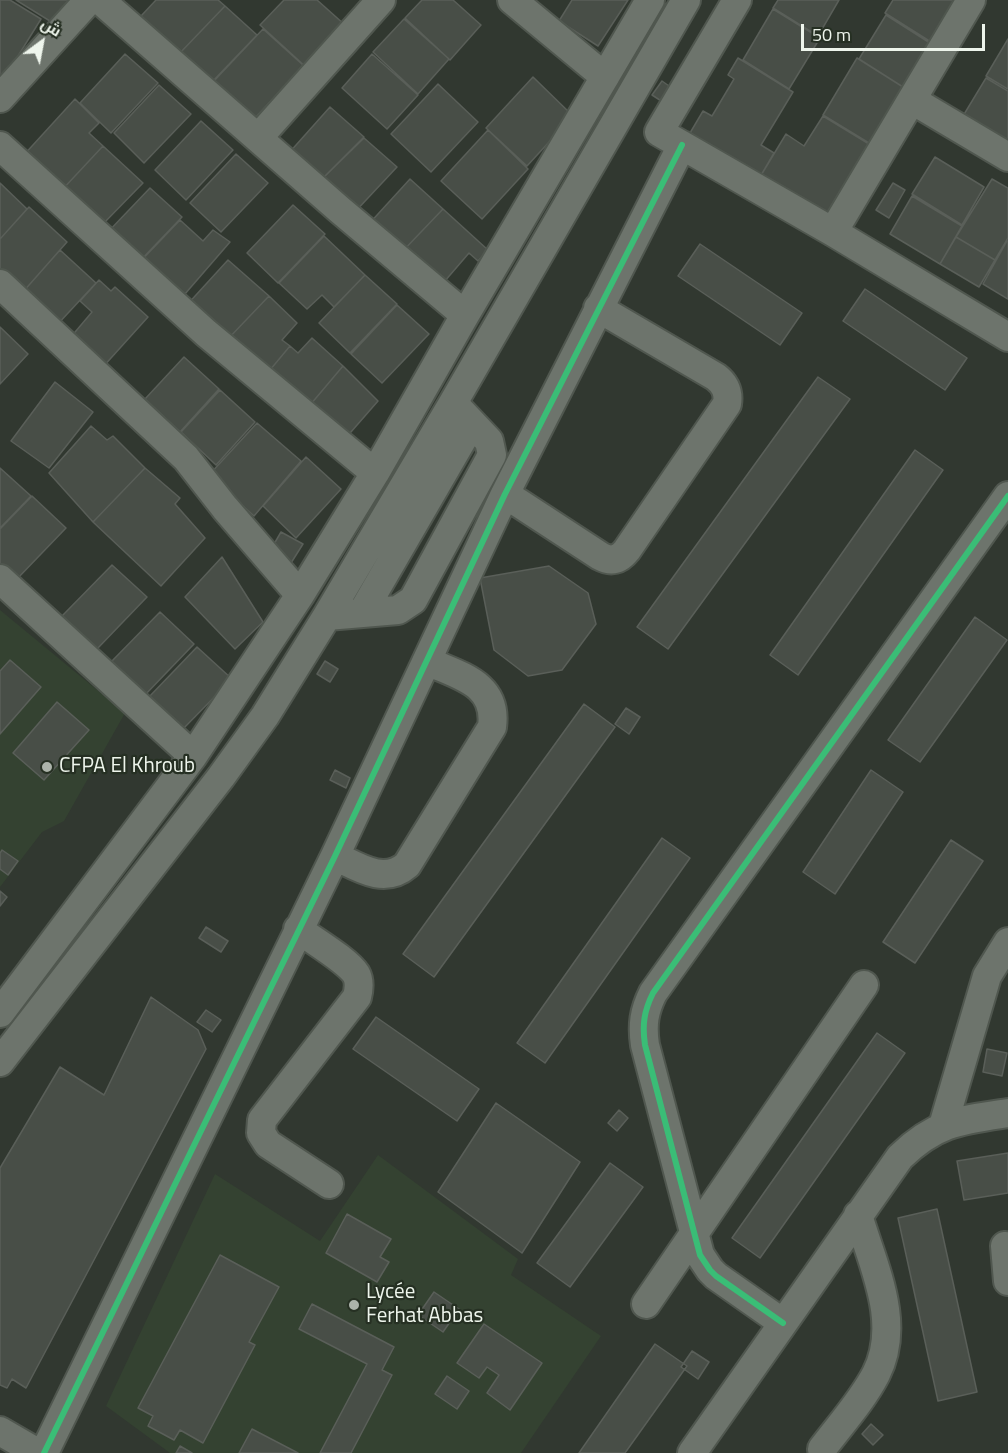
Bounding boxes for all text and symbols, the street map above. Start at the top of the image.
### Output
text: ش [36,11,67,42]
north arrow [12,12,72,72]
scale bar [804,12,988,50]
text: 50 m [812,21,851,48]
place label: CFPA El Khroub [59,754,195,780]
marker: CFPA El Khroub [40,760,54,774]
place label: Lycée Ferhat Abbas [366,1280,483,1330]
marker: Lycée Ferhat Abbas [347,1298,361,1312]

